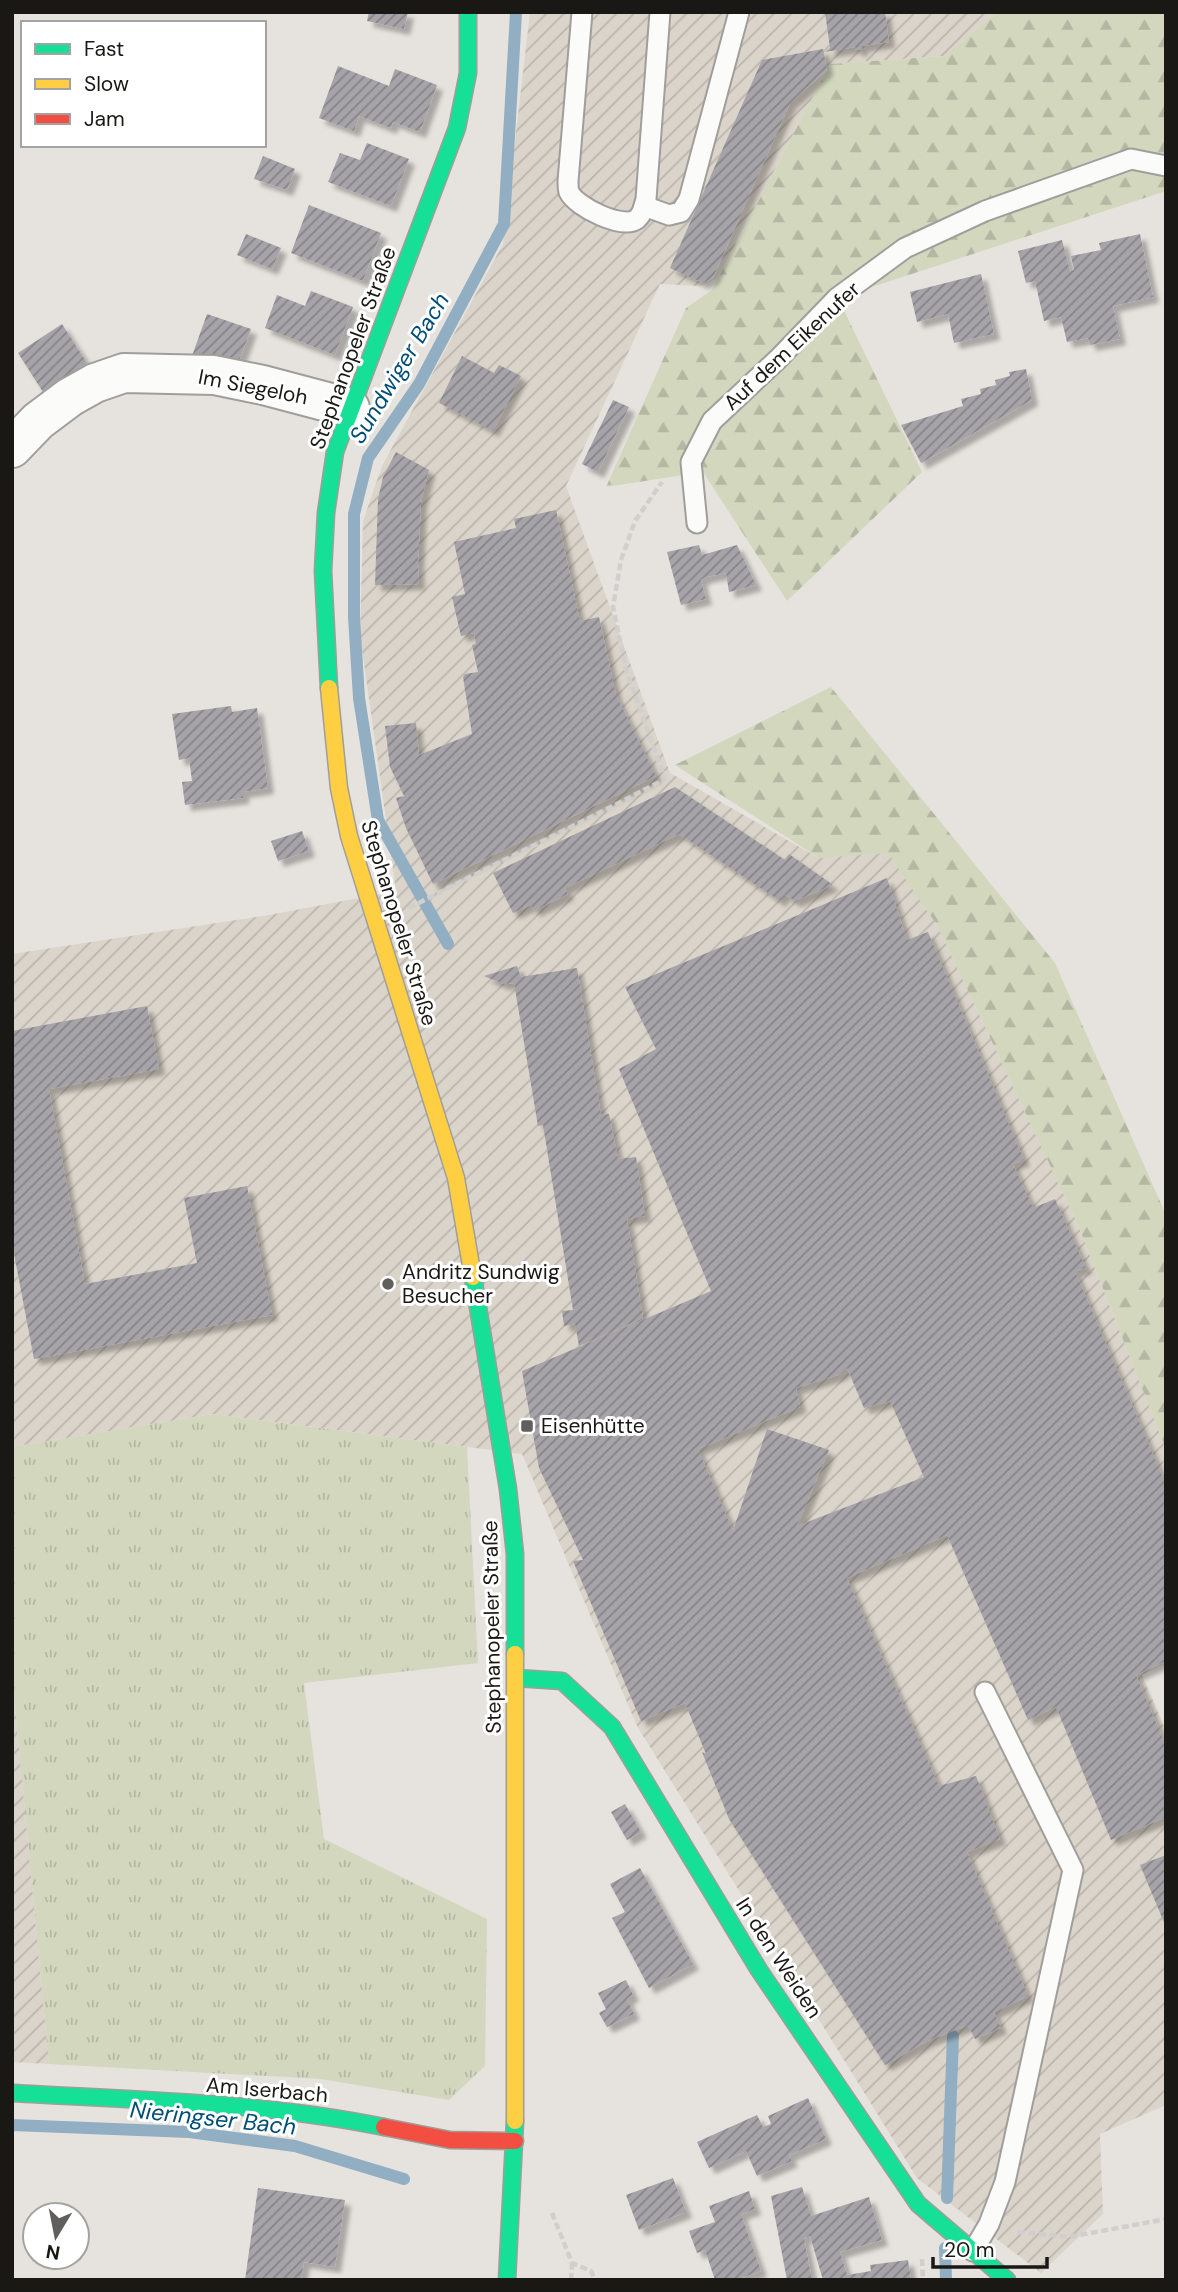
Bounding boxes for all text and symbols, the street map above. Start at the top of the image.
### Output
legend [21,21,266,147]
text: Fast [84,35,124,63]
text: Slow [84,70,129,98]
text: Jam [84,105,125,133]
street label: Stephanopeler Straße [303,243,403,453]
street label: Auf dem Eikenufer [718,275,866,417]
water label: Sundwiger Bach [342,287,456,449]
street label: Im Siegeloh [196,363,310,411]
street label: Stephanopeler Straße [354,817,444,1029]
place label: Andritz Sundwig Besucher [402,1258,560,1310]
marker: Andritz Sundwig Besucher [380,1276,396,1292]
place label: Eisenhütte [541,1412,645,1440]
marker: Eisenhütte [519,1418,535,1434]
street label: Stephanopeler Straße [476,1520,508,1734]
street label: In den Weiden [729,1892,829,2024]
street label: Am Iserbach [205,2071,329,2109]
water label: Nieringser Bach [128,2094,298,2142]
north arrow [21,2201,91,2271]
scale bar [933,2226,1047,2270]
text: 20 m [944,2236,995,2264]
text: N [44,2239,62,2266]

